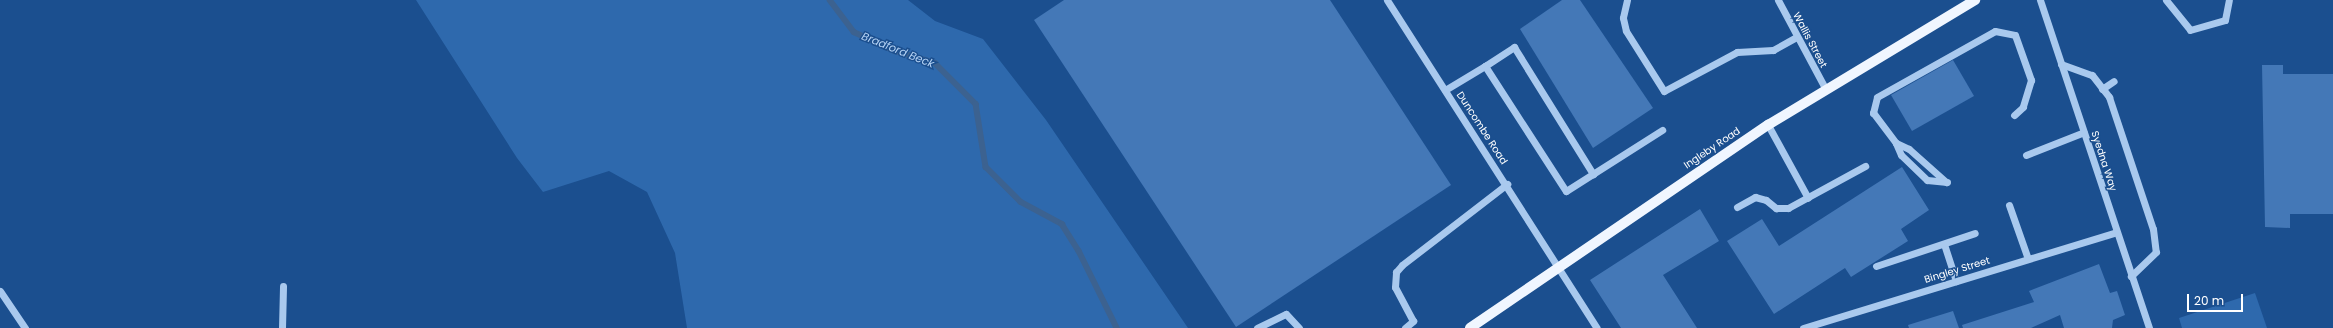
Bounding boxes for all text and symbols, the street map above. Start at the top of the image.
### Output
street label: Wallis Street [1790,10,1830,70]
water label: Bradford Beck [860,29,936,71]
street label: Duncombe Road [1454,89,1510,167]
street label: Ingleby Road [1682,125,1742,171]
street label: Syedna Way [2089,129,2119,193]
street label: Bingley Street [1923,254,1991,286]
scale bar [2189,286,2245,312]
text: 20 m [2194,292,2224,309]

